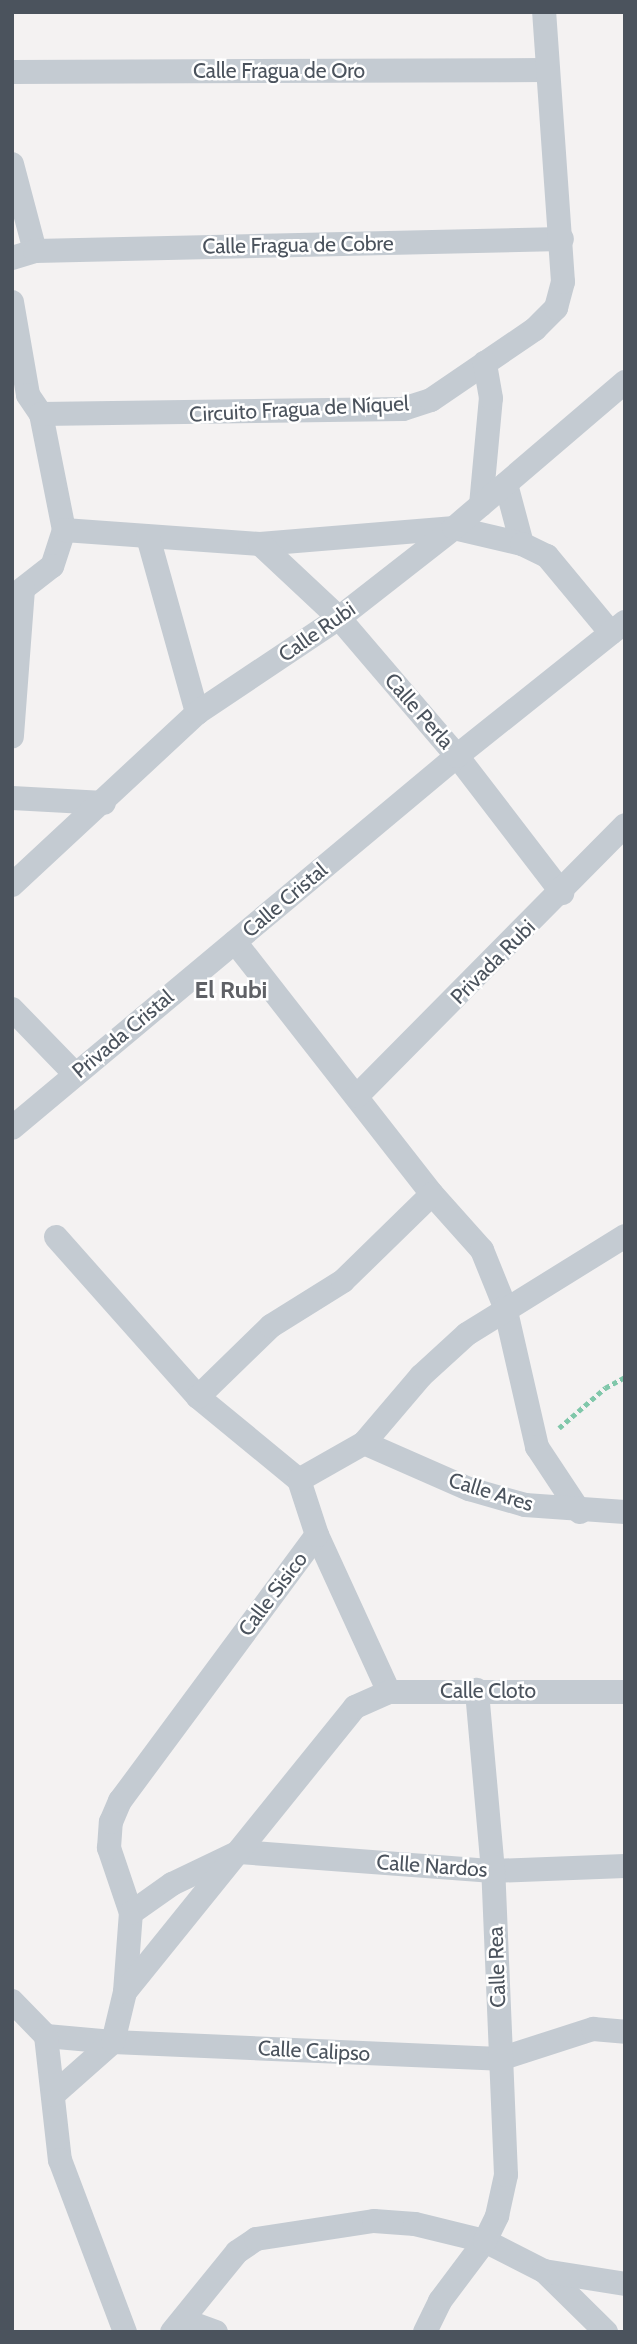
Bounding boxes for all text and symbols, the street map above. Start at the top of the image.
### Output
street label: Calle Fragua de Oro [193,58,365,84]
street label: Calle Fragua de Cobre [202,231,394,259]
street label: Circuito Fragua de Níquel [188,391,410,427]
street label: Calle Rubi [274,596,360,668]
street label: Calle Perla [379,668,459,754]
street label: Calle Cristal [237,857,333,943]
street label: Privada Rubi [445,914,541,1010]
district label: El Rubi [195,976,267,1004]
street label: Privada Cristal [67,984,179,1084]
street label: Calle Ares [446,1467,536,1517]
street label: Calle Sisico [233,1547,313,1641]
street label: Calle Cloto [440,1678,536,1704]
street label: Calle Nardos [376,1850,488,1882]
street label: Calle Rea [483,1926,511,2008]
street label: Calle Calipso [257,2035,371,2067]

